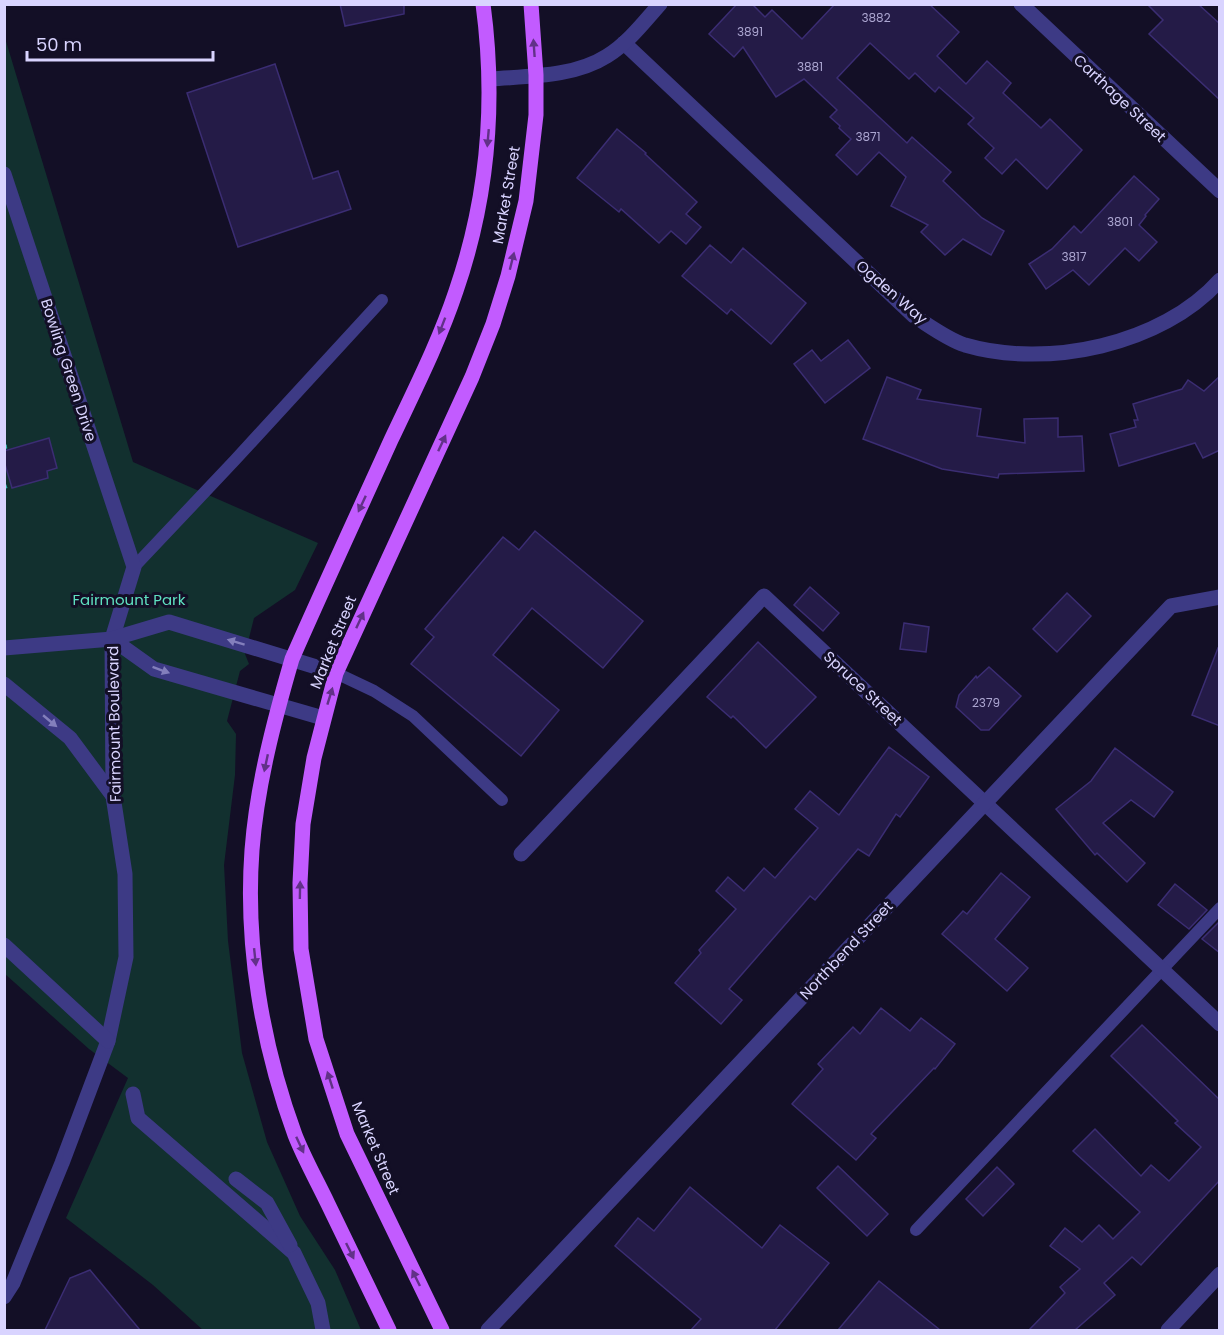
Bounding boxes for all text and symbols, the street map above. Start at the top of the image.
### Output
house number: 3882 [861,9,891,26]
house number: 3891 [737,23,763,40]
scale bar [27,24,213,62]
text: 50 m [36,32,82,57]
one-way arrow [529,38,539,57]
street label: Carthage Street [1069,49,1171,147]
house number: 3881 [797,58,823,75]
one-way arrow [483,128,493,147]
house number: 3871 [855,128,881,145]
street label: Market Street [487,144,525,246]
house number: 3801 [1107,213,1133,230]
house number: 3817 [1061,248,1087,265]
one-way arrow [508,252,518,271]
street label: Ogden Way [852,255,933,329]
street label: Bowling Green Drive [36,296,102,444]
one-way arrow [437,318,447,336]
one-way arrow [437,434,446,451]
one-way arrow [358,496,367,513]
park label: Fairmount Park [73,589,186,610]
street label: Market Street [305,592,361,692]
one-way arrow [355,611,364,628]
one-way arrow [227,637,245,646]
street label: Fairmount Boulevard [102,646,126,802]
street label: Spruce Street [819,646,907,730]
one-way arrow [152,666,170,676]
one-way arrow [326,687,335,705]
house number: 2379 [972,694,1000,711]
one-way arrow [42,715,58,728]
one-way arrow [261,753,270,772]
one-way arrow [295,881,305,900]
street label: Northbend Street [795,896,897,1004]
one-way arrow [250,947,260,966]
one-way arrow [324,1071,334,1089]
street label: Market Street [347,1098,405,1198]
one-way arrow [296,1137,305,1154]
one-way arrow [346,1242,355,1259]
one-way arrow [411,1269,420,1286]

